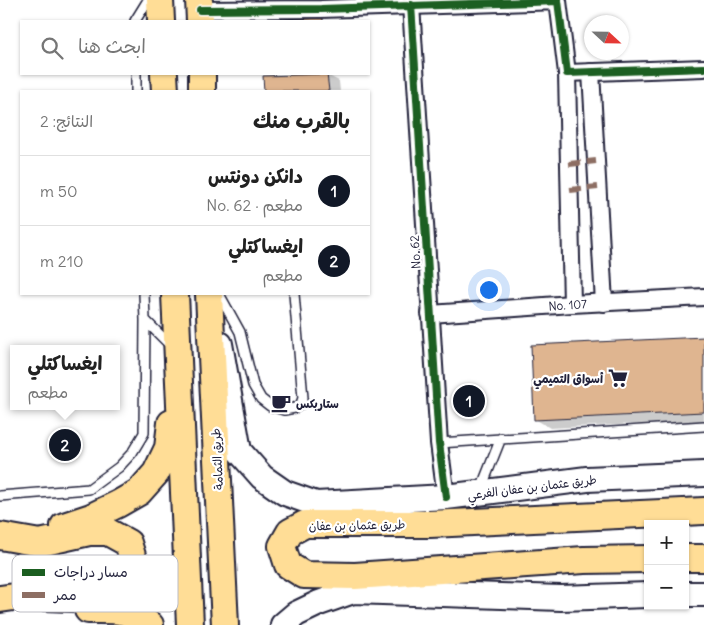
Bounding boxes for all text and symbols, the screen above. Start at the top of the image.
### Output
north arrow [584,15,629,60]
search box [20,20,370,75]
icon: search [38,34,66,62]
text: ابحث هنا [78,34,146,58]
text: بالقرب منك [253,107,350,134]
text: النتائج: 2 [40,111,93,131]
text: دانكن دونتس [208,164,303,188]
text: 50 m [40,181,78,201]
text: 1 [331,181,337,201]
text: مطعم · No. 62 [206,195,303,215]
text: ايغساكتلي [228,234,303,258]
street label: No. 62 [407,234,423,269]
text: 210 m [40,251,84,271]
text: 2 [330,251,338,271]
text: مطعم [263,265,303,285]
your location [476,277,502,303]
street label: No. 107 [548,296,587,313]
popup [10,345,120,410]
text: ايغساكتلي [28,351,102,375]
supermarket icon: أسواق التميمي [607,367,629,389]
place label: أسواق التميمي [533,371,604,390]
text: مطعم [28,382,68,402]
pin: 1 [453,382,485,420]
cafe icon: ستاربكس [270,392,292,414]
place label: ستاربكس [296,396,339,411]
pin: 2 [49,426,81,464]
street label: طريق الثمامة [208,428,226,490]
street label: طريق عثمان بن عفان الفرعي [466,472,598,506]
street label: طريق عثمان بن عفان [309,517,405,534]
map controls [644,520,689,610]
button: + [644,520,689,565]
legend [12,555,178,612]
text: مسار دراجات [54,563,128,581]
button: − [644,565,689,610]
text: ممر [53,586,77,604]

